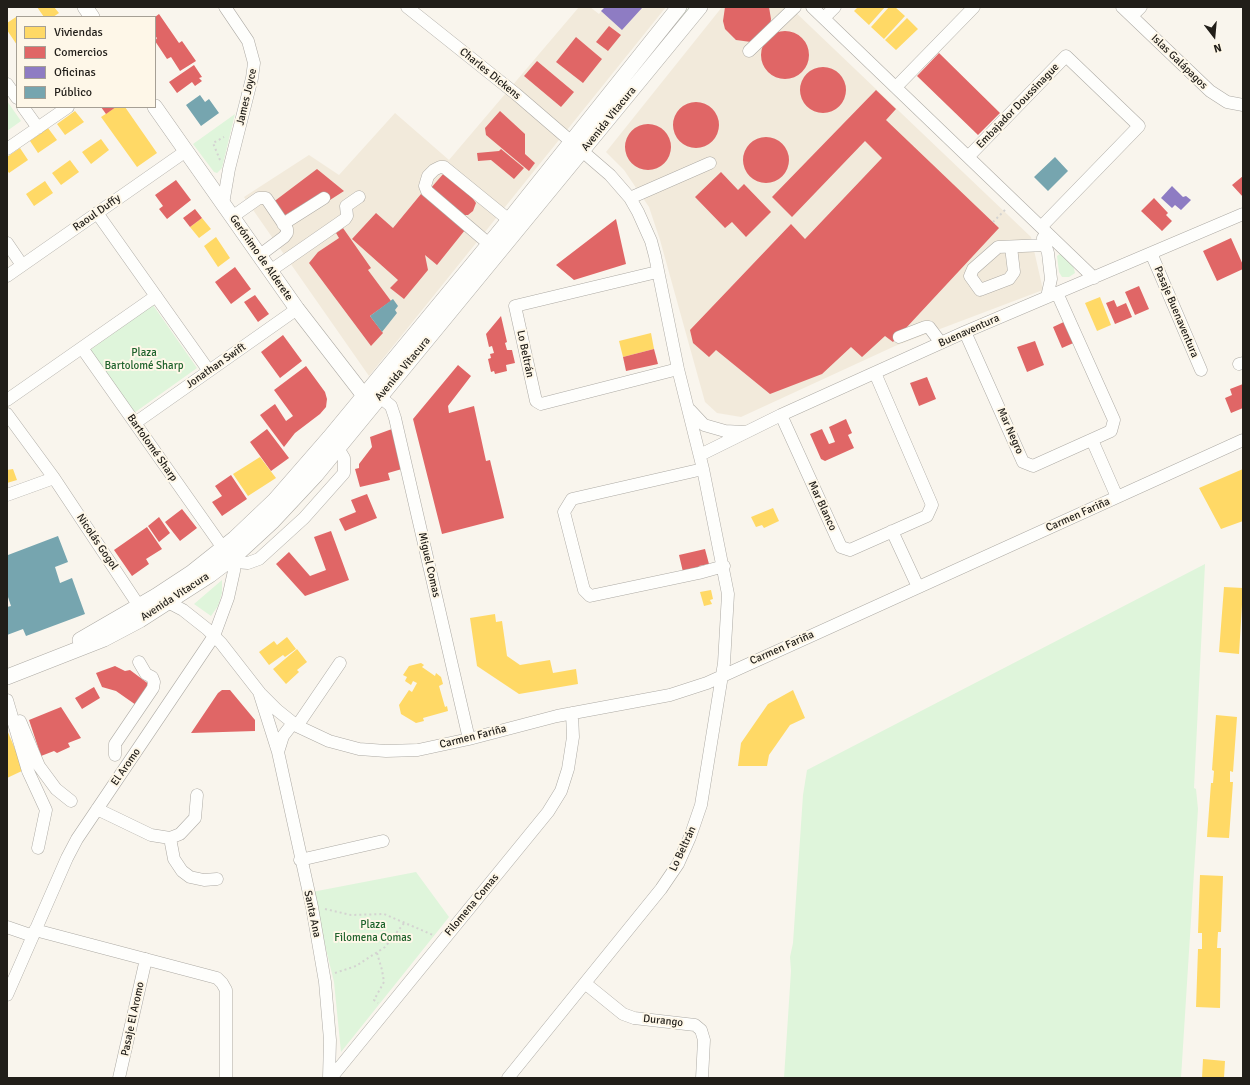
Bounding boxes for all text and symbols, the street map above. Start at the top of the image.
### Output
legend [16,16,156,108]
north arrow [1194,16,1234,56]
text: Viviendas [54,25,103,40]
street label: Islas Galápagos [1148,32,1210,92]
text: N [1212,41,1223,55]
text: Comercios [54,45,108,60]
street label: Charles Dickens [457,45,523,103]
street label: Embajador Doussinague [974,61,1062,151]
text: Oficinas [54,65,96,80]
street label: James Joyce [234,67,260,127]
street label: Avenida Vitacura [579,84,639,154]
text: Público [54,85,92,100]
street label: Raoul Duffy [71,192,123,234]
street label: Gerónimo de Alderete [226,213,296,303]
street label: Pasaje Buenaventura [1151,264,1201,360]
street label: Buenaventura [936,312,1002,350]
street label: Lo Beltrán [514,329,536,379]
street label: Avenida Vitacura [373,334,433,404]
street label: Jonathan Swift [184,340,248,392]
park label: Plaza Bartolomé Sharp [104,346,184,372]
street label: Mar Negro [994,406,1026,456]
street label: Bartolomé Sharp [124,412,180,484]
street label: Mar Blanco [805,479,839,533]
street label: Carmen Fariña [1044,495,1112,535]
street label: Nicolás Gogol [73,511,121,573]
street label: Miguel Comas [415,531,443,599]
street label: Avenida Vitacura [138,570,212,624]
street label: Carmen Fariña [748,628,816,668]
street label: Carmen Fariña [438,722,508,752]
street label: El Aromo [108,746,144,788]
street label: Lo Beltrán [667,824,699,874]
street label: Filomena Comas [442,871,502,939]
street label: Santa Ana [301,889,323,939]
park label: Plaza Filomena Comas [334,918,412,944]
street label: Pasaje El Aromo [119,981,147,1057]
street label: Durango [642,1012,684,1030]

